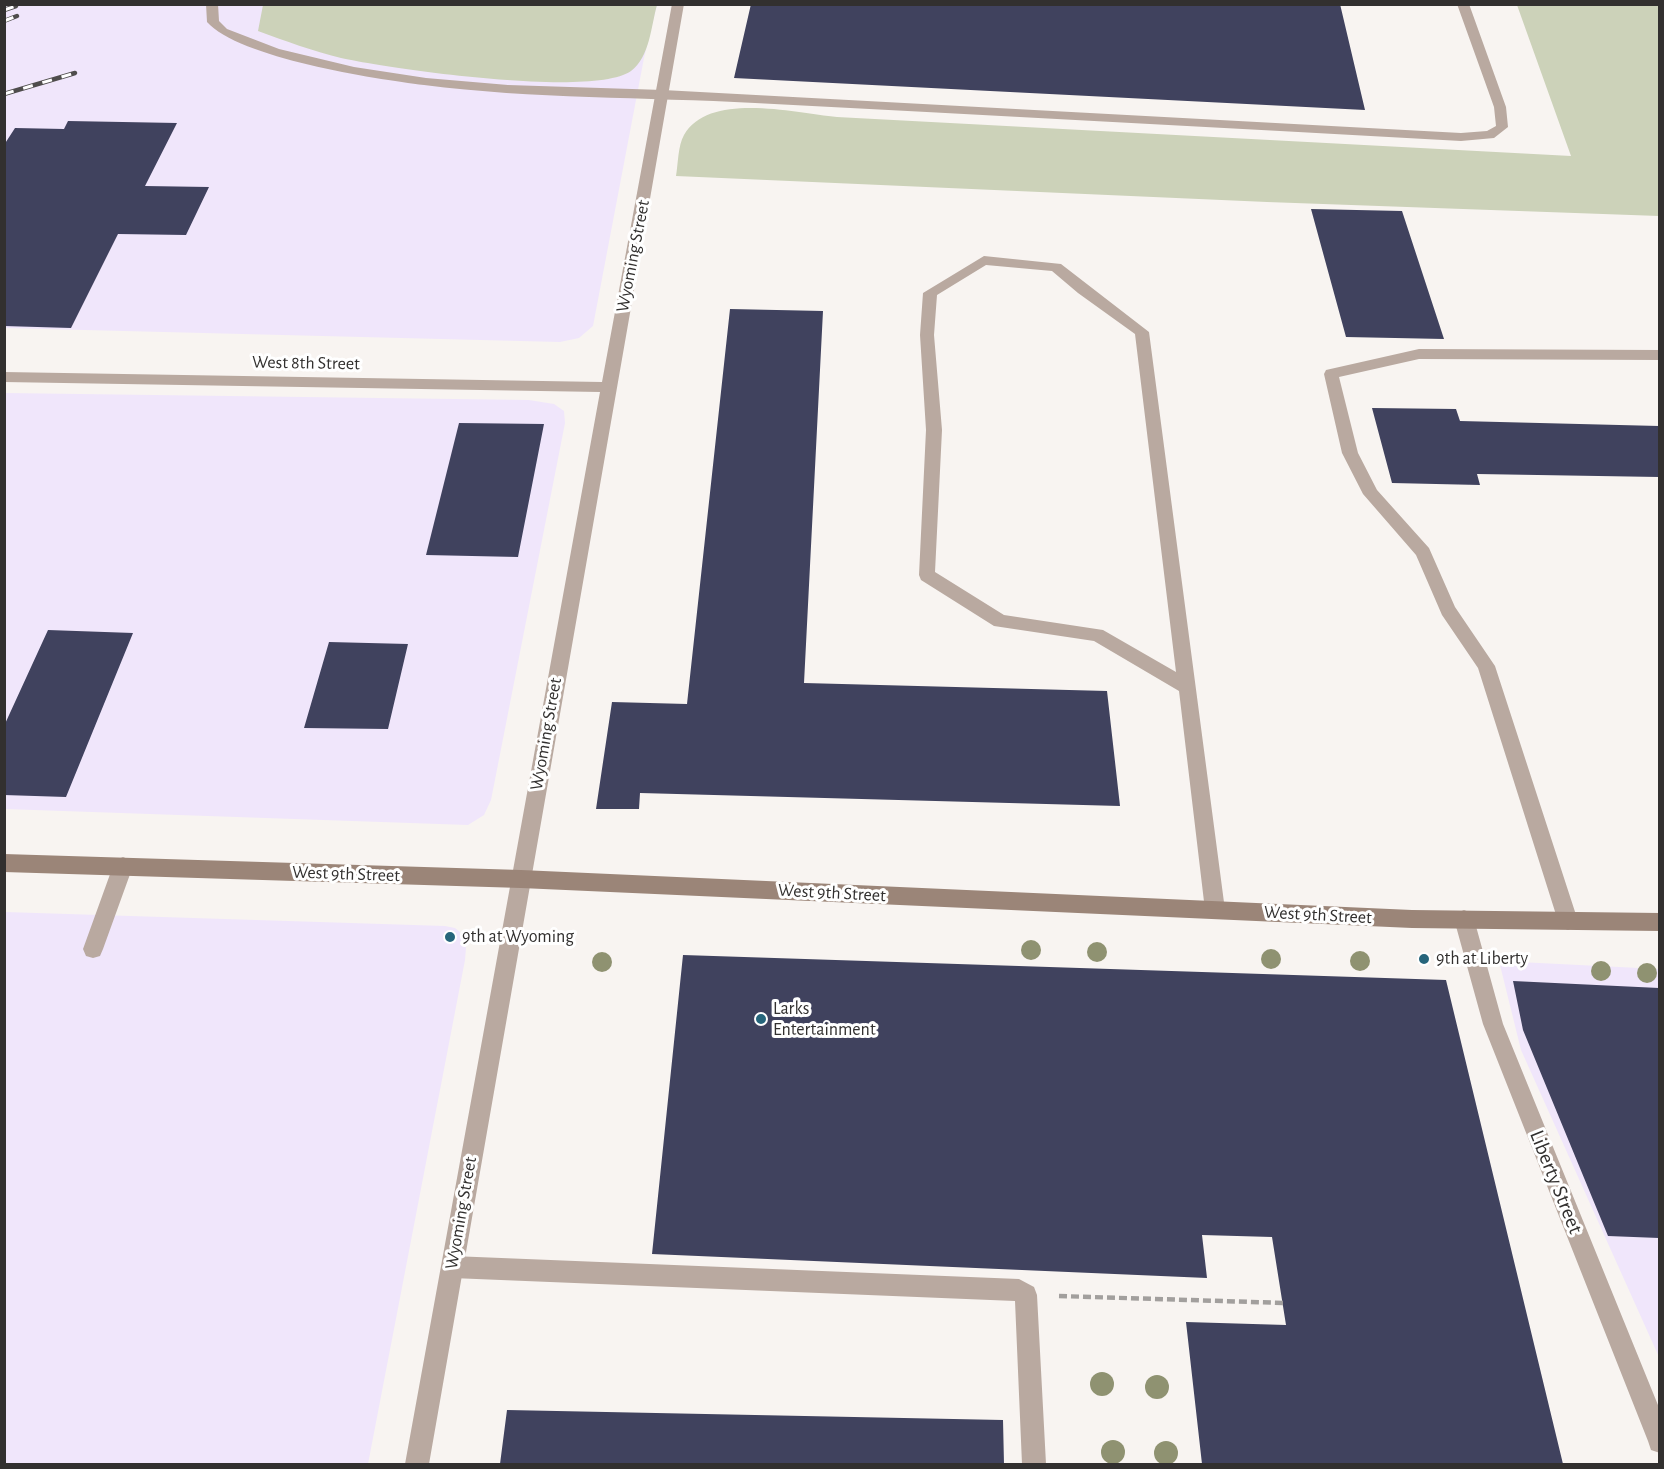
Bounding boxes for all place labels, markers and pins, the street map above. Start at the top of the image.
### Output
place label: 9th at Wyoming [462,926,574,948]
marker: 9th at Wyoming [443,930,457,944]
place label: 9th at Liberty [1436,948,1528,970]
marker: 9th at Liberty [1417,952,1431,966]
place label: Larks Entertainment [773,998,876,1040]
marker: Larks Entertainment [754,1012,768,1026]

